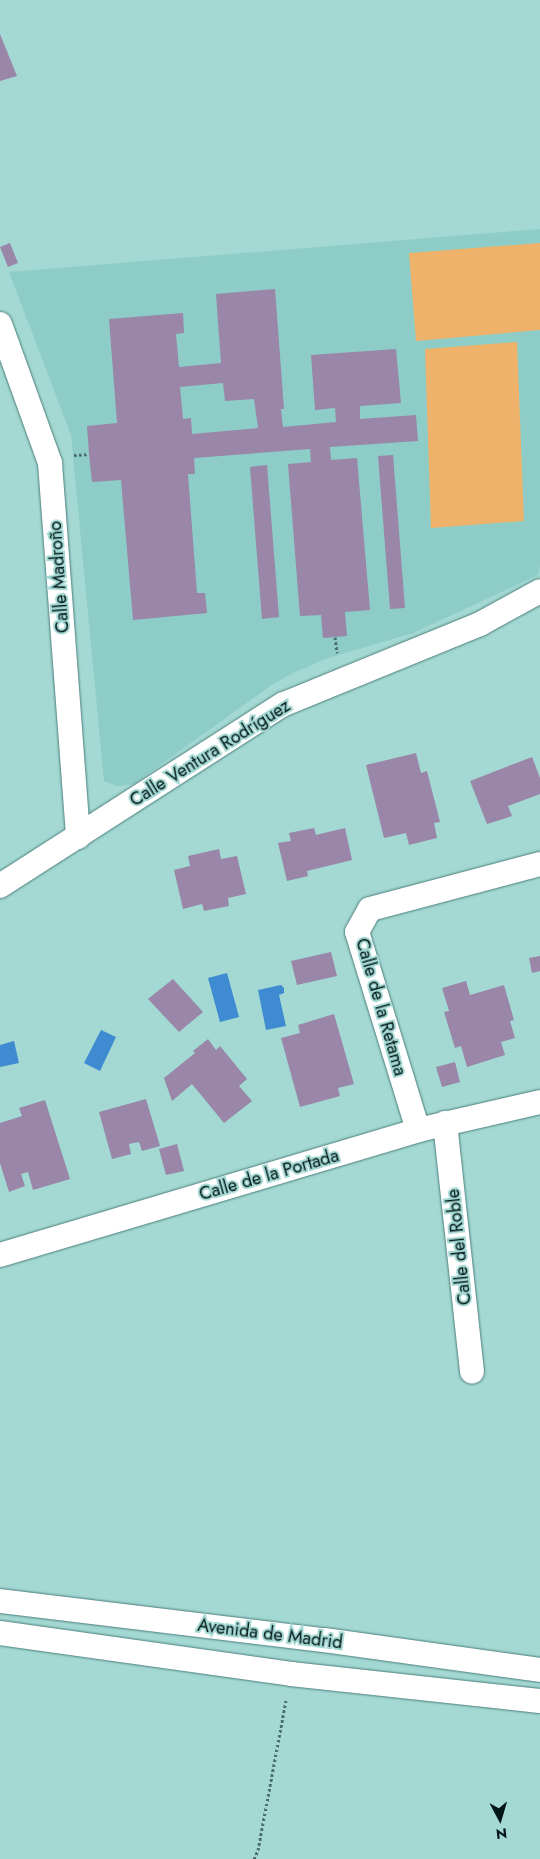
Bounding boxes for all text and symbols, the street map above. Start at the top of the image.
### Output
street label: Calle Madroño [44,520,74,634]
street label: Calle Ventura Rodríguez [126,695,294,811]
street label: Calle de la Retama [351,936,411,1078]
street label: Calle de la Portada [197,1145,341,1205]
street label: Calle del Roble [442,1188,476,1306]
street label: Avenida de Madrid [196,1614,344,1654]
north arrow [475,1794,525,1844]
text: N [495,1823,508,1844]

